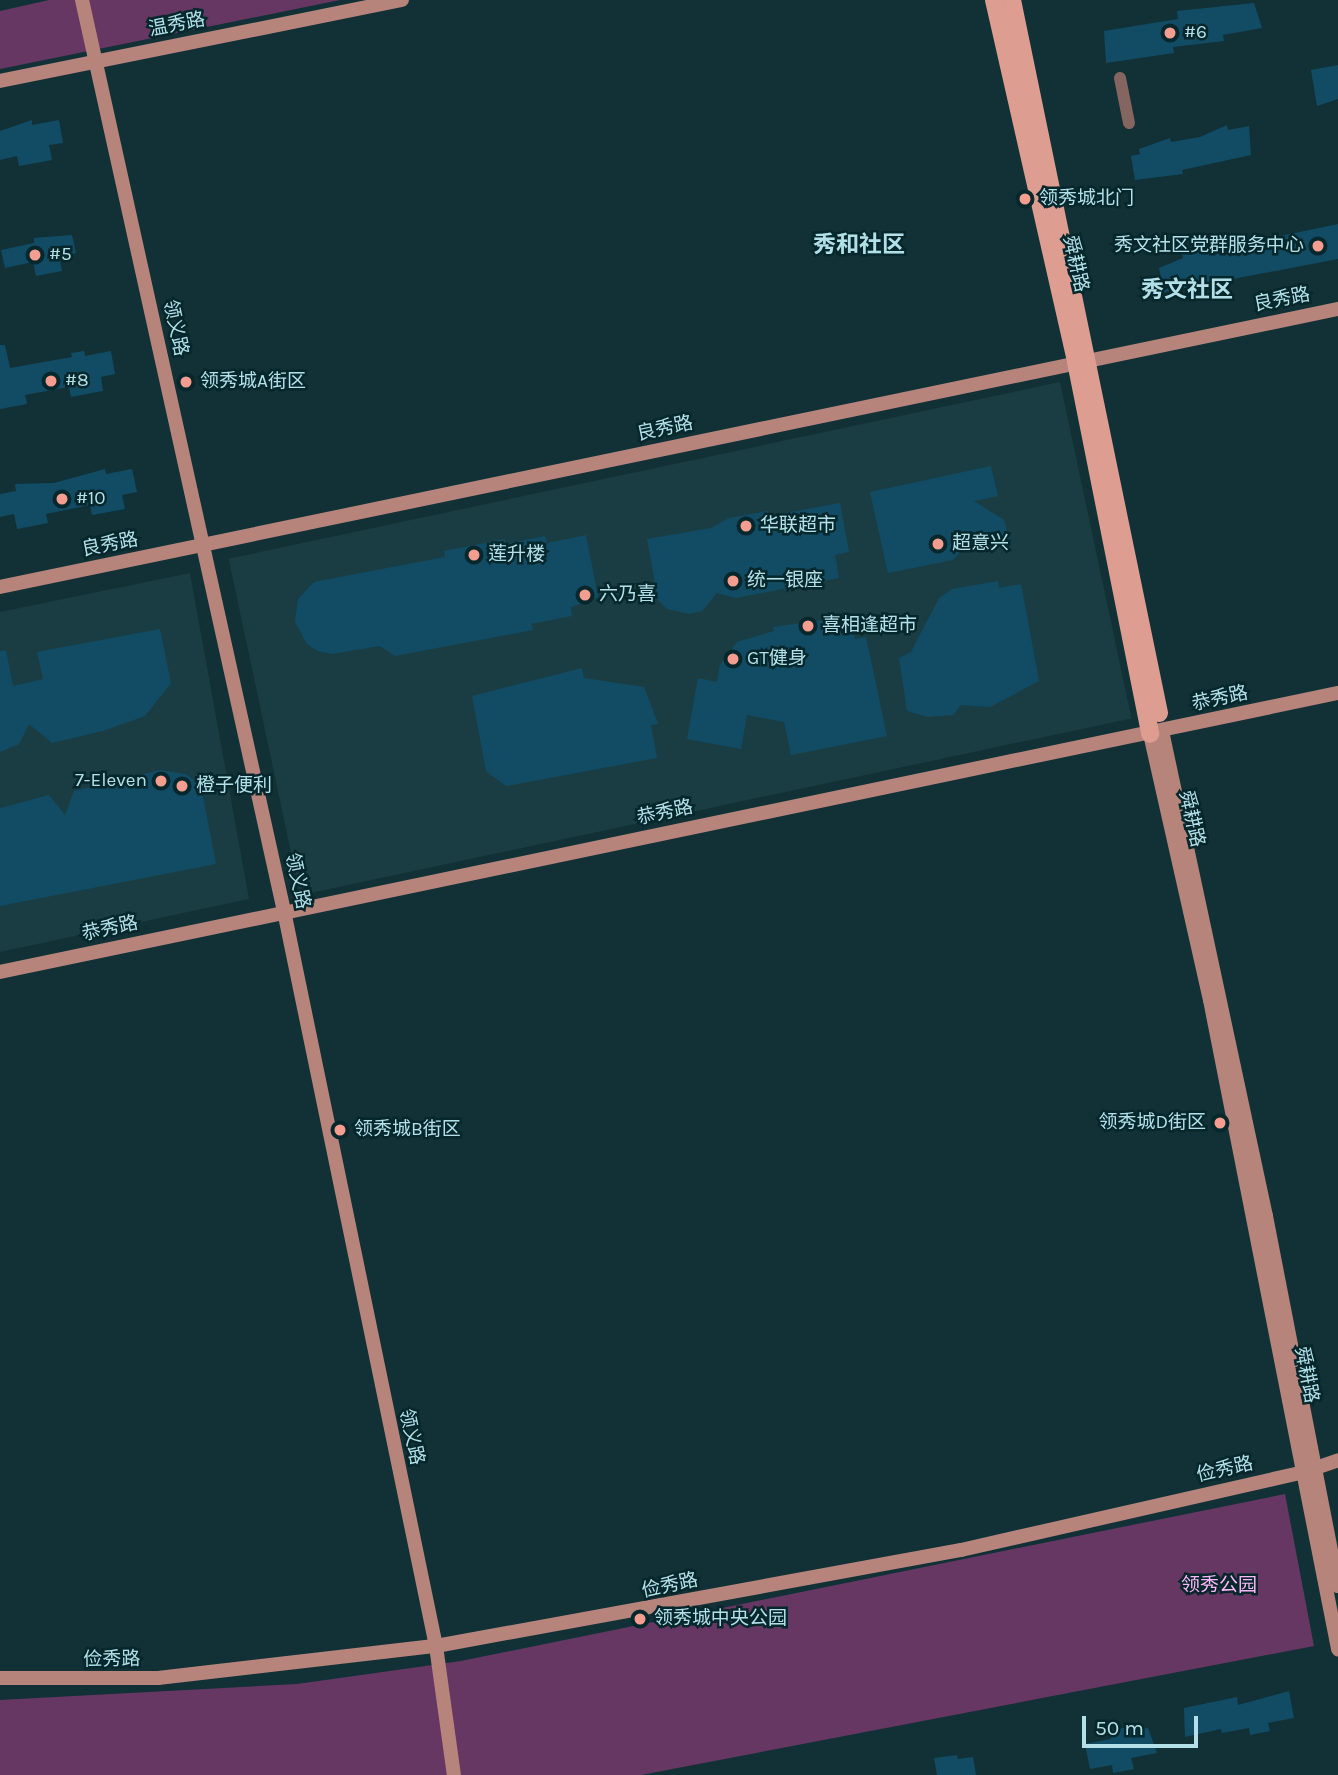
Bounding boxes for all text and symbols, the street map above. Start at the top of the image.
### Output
street label: 温秀路 [147,8,207,42]
place label: #6 [1184,22,1207,44]
marker: #6 [1162,25,1178,41]
place label: 领秀城北门 [1039,188,1134,210]
marker: 领秀城北门 [1017,191,1033,207]
district label: 秀和社区 [813,231,905,259]
street label: 舜耕路 [1057,234,1093,294]
place label: 秀文社区党群服务中心 [1114,235,1304,257]
marker: 秀文社区党群服务中心 [1310,238,1326,254]
place label: #5 [49,244,72,266]
marker: #5 [27,247,43,263]
district label: 秀文社区 [1141,276,1233,304]
street label: 良秀路 [1252,283,1312,317]
street label: 领义路 [158,298,192,358]
place label: #8 [65,370,89,392]
place label: 领秀城A街区 [200,371,306,393]
marker: #8 [43,373,59,389]
marker: 领秀城A街区 [178,374,194,390]
street label: 良秀路 [635,412,695,446]
place label: #10 [76,488,105,510]
marker: #10 [54,491,70,507]
place label: 华联超市 [760,515,836,537]
marker: 华联超市 [738,518,754,534]
street label: 良秀路 [80,528,140,562]
place label: 超意兴 [952,533,1009,555]
marker: 超意兴 [930,536,946,552]
place label: 莲升楼 [488,544,545,566]
marker: 莲升楼 [466,547,482,563]
place label: 统一银座 [747,570,823,592]
marker: 统一银座 [725,573,741,589]
place label: 六乃喜 [599,584,656,606]
marker: 六乃喜 [577,587,593,603]
place label: 喜相逢超市 [822,615,917,637]
marker: 喜相逢超市 [800,618,816,634]
place label: GT健身 [747,648,807,670]
marker: GT健身 [725,651,741,667]
street label: 恭秀路 [1190,682,1250,716]
place label: 7-Eleven [75,770,147,792]
marker: 7-Eleven [153,773,169,789]
place label: 橙子便利 [196,775,272,797]
marker: 橙子便利 [174,778,190,794]
street label: 舜耕路 [1173,789,1209,849]
street label: 恭秀路 [635,796,695,830]
street label: 领义路 [280,851,314,911]
street label: 恭秀路 [80,912,140,946]
place label: 领秀城D街区 [1098,1112,1206,1134]
marker: 领秀城D街区 [1212,1115,1228,1131]
place label: 领秀城B街区 [354,1119,461,1141]
marker: 领秀城B街区 [332,1122,348,1138]
street label: 舜耕路 [1289,1345,1323,1405]
street label: 领义路 [394,1407,428,1467]
street label: 俭秀路 [1195,1452,1255,1488]
street label: 俭秀路 [640,1569,700,1603]
park label: 领秀公园 [1181,1575,1257,1597]
place label: 领秀城中央公园 [654,1608,787,1630]
marker: 领秀城中央公园 [632,1611,648,1627]
street label: 俭秀路 [83,1648,141,1672]
scale bar [1086,1702,1202,1746]
text: 50 m [1095,1716,1144,1740]

